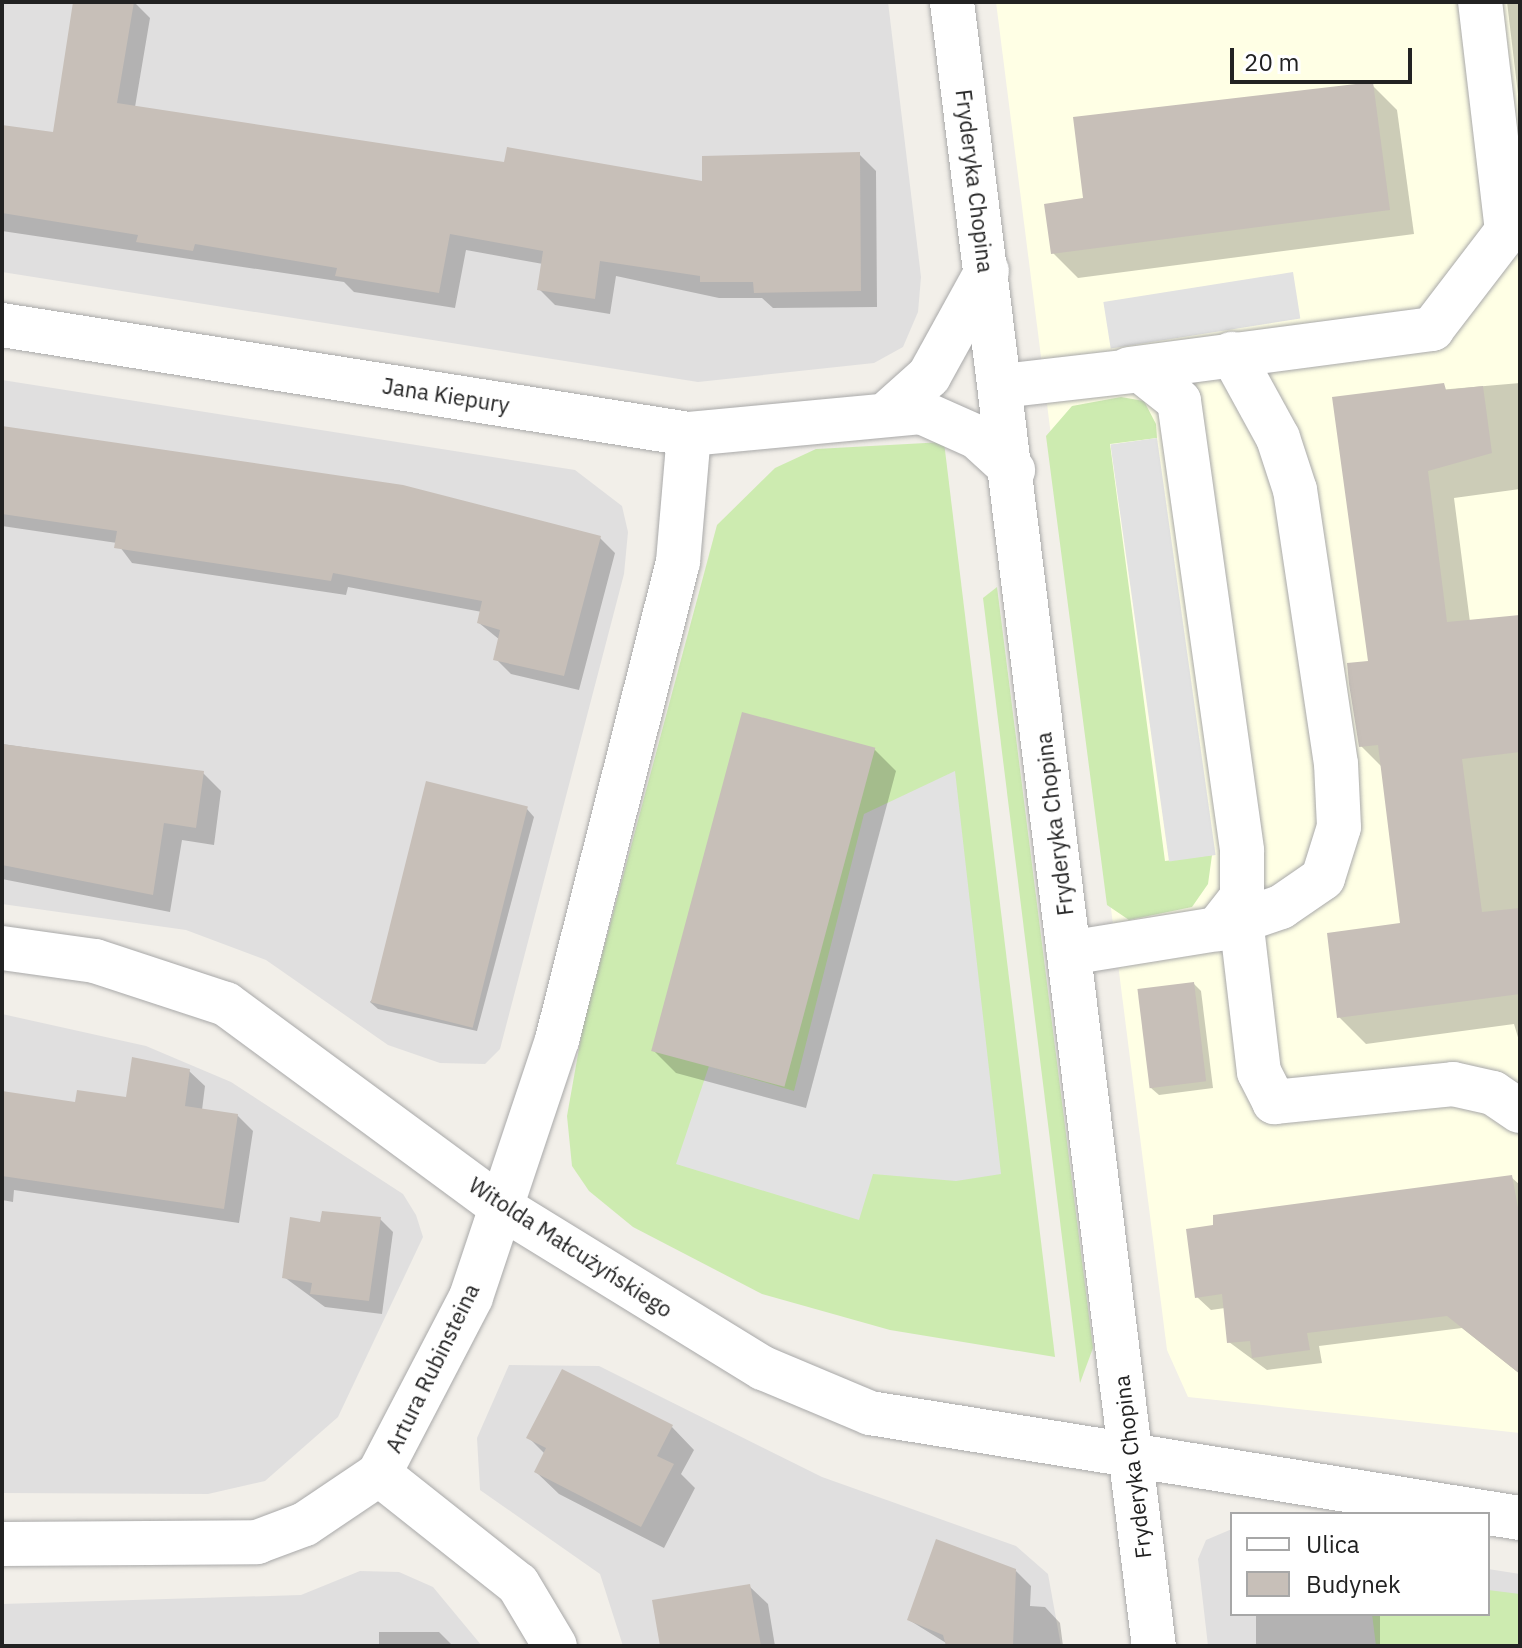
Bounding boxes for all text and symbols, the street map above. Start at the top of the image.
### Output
scale bar [1234,32,1416,82]
text: 20 m [1244,46,1299,78]
street label: Fryderyka Chopina [951,88,999,274]
street label: Jana Kiepury [380,372,512,418]
street label: Fryderyka Chopina [1030,731,1078,917]
street label: Witolda Małcużyńskiego [464,1171,678,1323]
street label: Artura Rubinsteina [380,1279,484,1457]
street label: Fryderyka Chopina [1108,1374,1156,1560]
legend [1230,1512,1490,1616]
text: Ulica [1306,1528,1360,1560]
text: Budynek [1306,1568,1401,1600]

